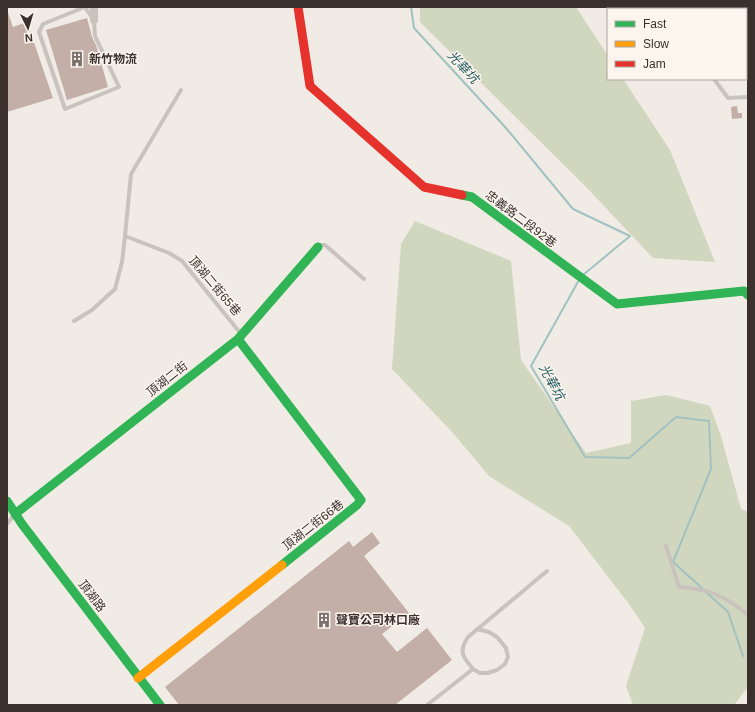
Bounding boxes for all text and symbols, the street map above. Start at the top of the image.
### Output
north arrow [8,8,48,48]
legend [607,8,747,80]
text: Fast [643,17,667,31]
text: N [24,32,33,44]
text: Slow [643,37,669,51]
water label: 光華坑 [444,48,483,88]
building icon: 新竹物流 [68,50,86,68]
place label: 新竹物流 [89,52,137,66]
text: Jam [643,57,666,71]
street label: 忠義路二段92巷 [483,188,559,250]
street label: 頂湖二街65巷 [186,253,244,319]
street label: 頂湖二街 [144,359,190,399]
water label: 光華坑 [536,361,569,404]
street label: 頂湖二街66巷 [280,497,346,553]
street label: 頂湖路 [76,577,108,615]
building icon: 聲寶公司林口廠 [315,611,333,629]
place label: 聲寶公司林口廠 [336,613,420,627]

